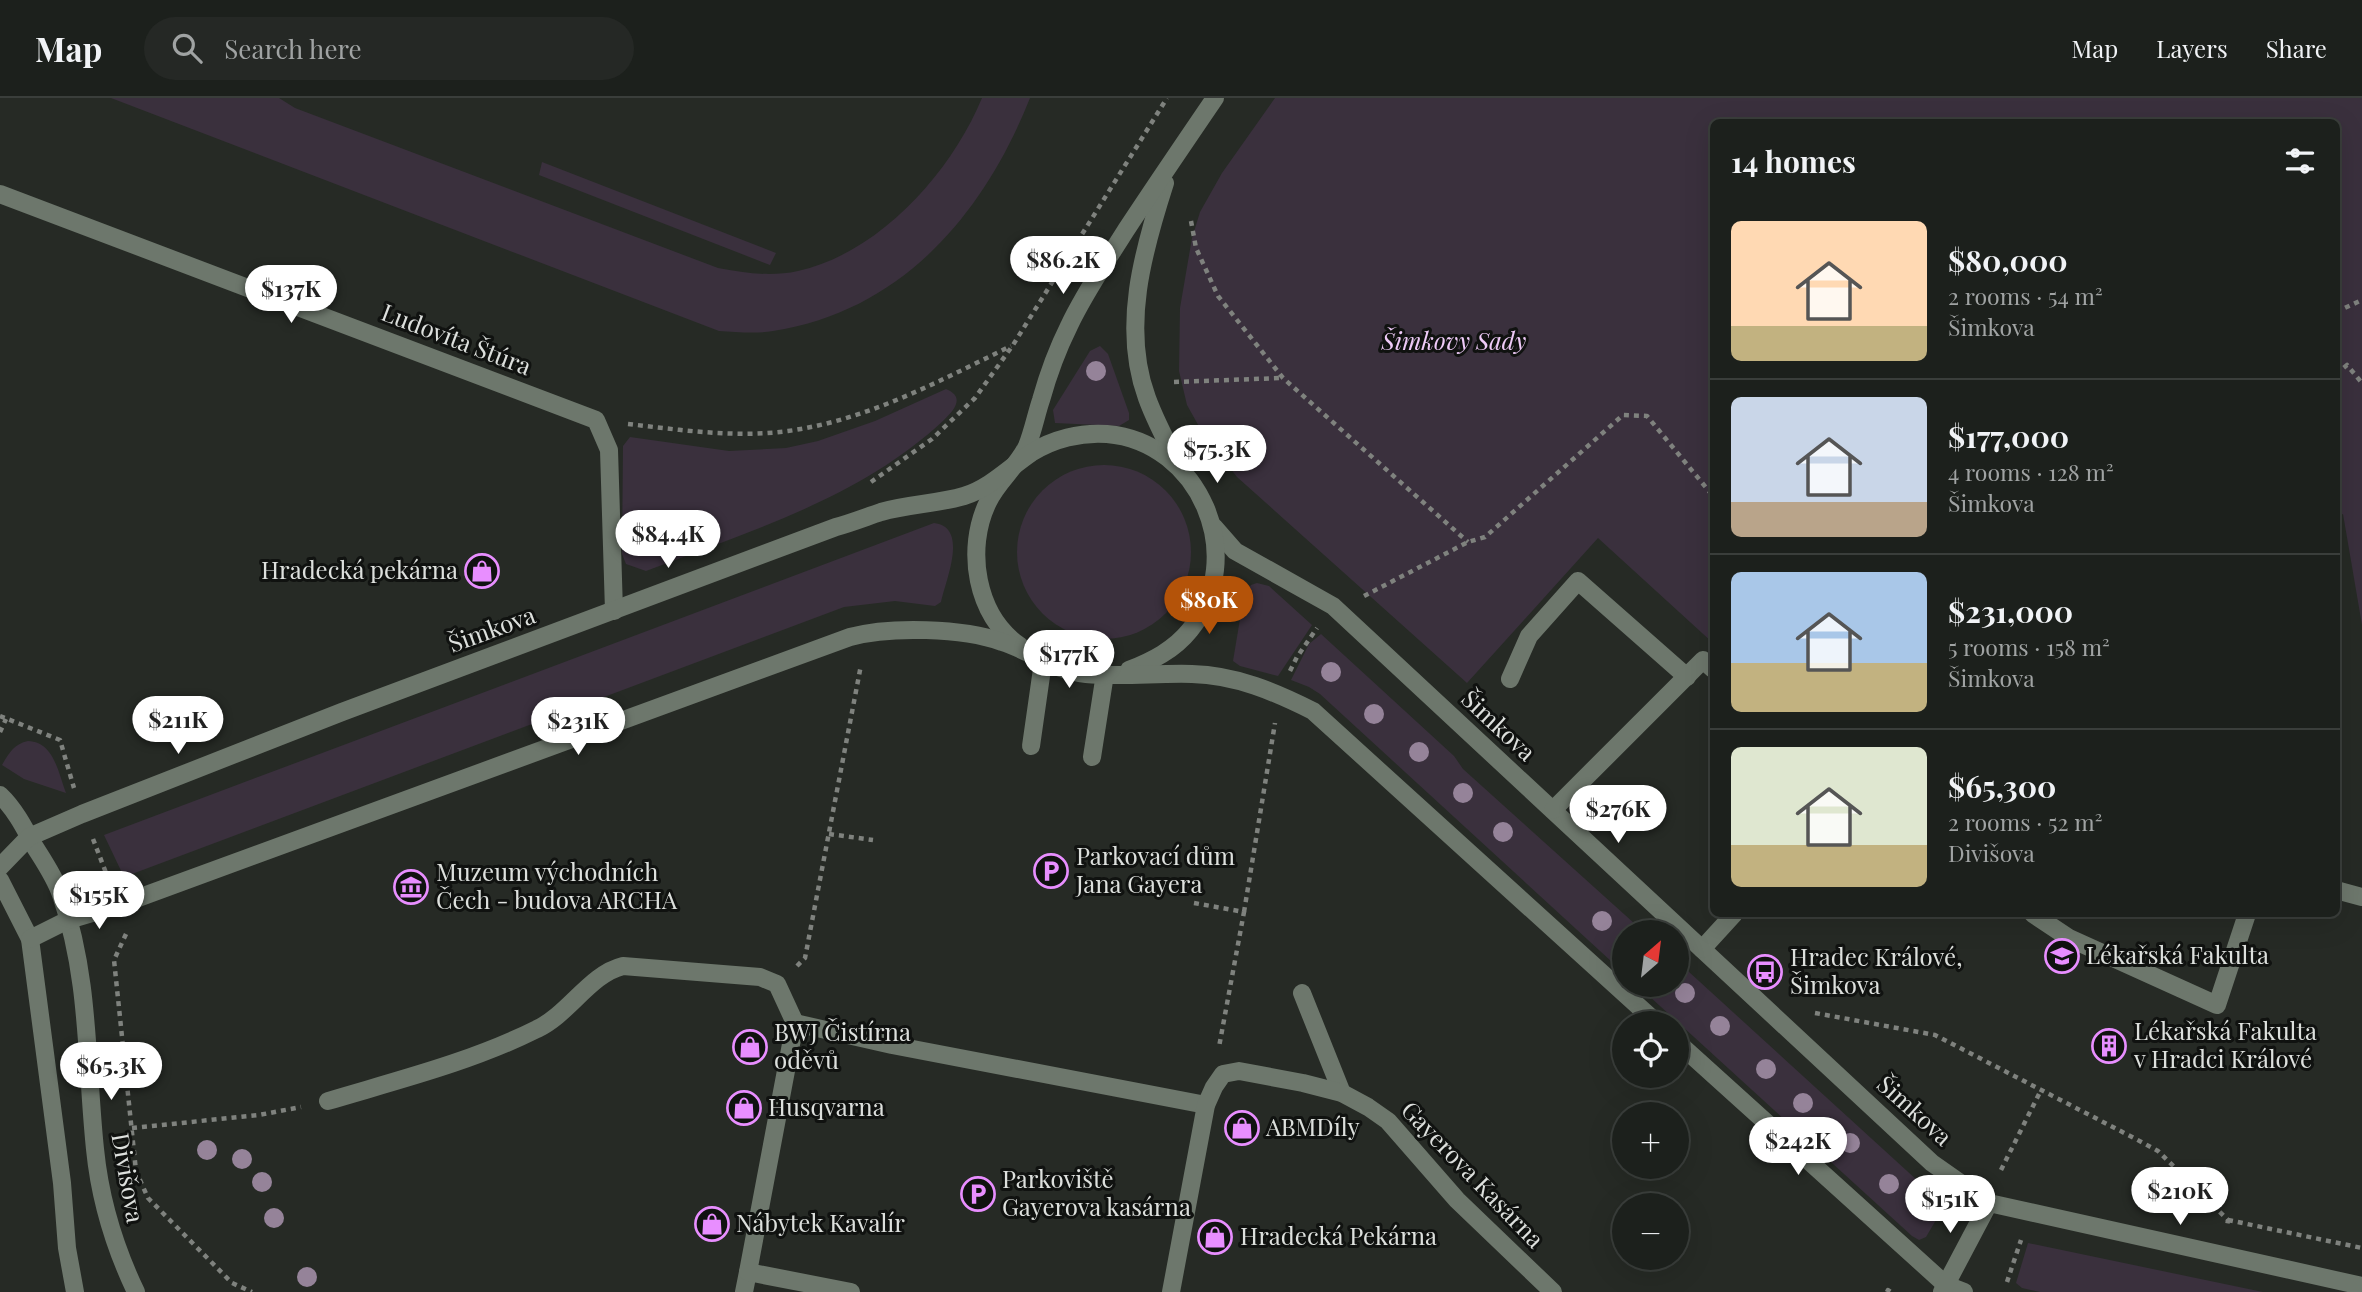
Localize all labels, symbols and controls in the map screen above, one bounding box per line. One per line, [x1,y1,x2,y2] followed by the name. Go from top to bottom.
[144,17,634,80] search box
[35,26,102,70] text: Map
[168,29,206,67] icon: search
[224,31,362,66] text: Search here
[2072,32,2118,64] text: Map
[2156,32,2228,64] text: Layers
[2266,32,2327,64] text: Share
[1731,141,1856,181] text: 14 homes
[2281,142,2319,180] icon: filters
[1006,236,1120,296] pin: $86.2K
[1948,240,2068,280] text: $80,000
[1026,243,1100,274] text: $86.2K
[1787,249,1871,333] icon: home
[242,266,340,325] pin: $137K
[261,272,321,303] text: $137K
[1948,280,2103,311] text: 2 rooms · 54 m²
[377,295,536,381] street label: Ludovíta Štúra
[1948,311,2035,342] text: Šimkova
[1381,324,1526,356] park label: Šimkovy Sady
[1948,416,2069,456] text: $177,000
[1787,425,1871,509] icon: home
[1160,426,1274,485] pin: $75.3K
[1183,432,1251,463] text: $75.3K
[1948,456,2114,487] text: 4 rooms · 128 m²
[1948,487,2035,518] text: Šimkova
[611,510,725,570] pin: $84.4K
[631,517,705,548] text: $84.4K
[463,552,501,590] shop icon: Hradecká pekárna
[261,553,458,585] place label: Hradecká pekárna
[1168,576,1250,636] pin: $80K
[1180,583,1238,614] text: $80K
[1948,591,2073,631] text: $231,000
[443,598,539,659] street label: Šimkova
[1787,600,1871,684] icon: home
[1020,630,1118,690] pin: $177K
[1948,631,2110,662] text: 5 rooms · 158 m²
[1039,637,1099,668] text: $177K
[1948,662,2035,693] text: Šimkova
[1455,682,1543,767] street label: Šimkova
[129,696,227,756] pin: $211K
[529,698,627,757] pin: $231K
[148,703,208,734] text: $211K
[547,704,609,735] text: $231K
[1948,766,2056,806] text: $65,300
[1787,775,1871,859] icon: home
[1569,786,1667,845] pin: $276K
[1585,792,1651,823] text: $276K
[1948,806,2102,837] text: 2 rooms · 52 m²
[1948,837,2035,868] text: Divišova
[1075,839,1235,899] place label: Parkovací dům Jana Gayera
[1032,852,1070,890] parking icon: Parkovací dům Jana Gayera
[436,855,678,915] place label: Muzeum východních Čech - budova ARCHA
[392,868,430,906] museum icon: Muzeum východních Čech - budova ARCHA
[50,872,148,931] pin: $155K
[69,878,129,909] text: $155K
[1612,920,1689,998] north arrow
[1612,920,1689,1270] map controls
[2043,937,2081,975] school or university icon: Lékařská Fakulta
[2086,938,2269,970] place label: Lékařská Fakulta
[1790,940,1962,1000] place label: Hradec Králové, Šimkova
[1746,953,1784,991] bus stop icon: Hradec Králové, Šimkova
[1612,1011,1689,1088] button: locate
[2133,1014,2317,1074] place label: Lékařská Fakulta v Hradci Králové
[774,1015,911,1075] place label: BWJ Čistírna oděvů
[2090,1027,2128,1065] building icon: Lékařská Fakulta v Hradci Králové
[731,1028,769,1066] shop icon: BWJ Čistírna oděvů
[54,1042,168,1102] pin: $65.3K
[76,1049,146,1080] text: $65.3K
[1871,1067,1960,1152] street label: Šimkova
[725,1089,763,1127] shop icon: Husqvarna
[768,1090,885,1122] place label: Husqvarna
[1395,1093,1552,1254] street label: Gayerova Kasárna
[1612,1102,1689,1179] button: +
[1223,1109,1261,1147] shop icon: ABMDíly
[1265,1110,1360,1142] place label: ABMDíly
[1749,1118,1847,1177] pin: $242K
[1765,1124,1831,1155] text: $242K
[105,1130,153,1225] street label: Divišova
[1002,1162,1191,1222] place label: Parkoviště Gayerova kasárna
[2131,1168,2229,1227] pin: $210K
[2147,1174,2213,1205] text: $210K
[959,1175,997,1213] parking icon: Parkoviště Gayerova kasárna
[1901,1176,1999,1235] pin: $151K
[1921,1182,1979,1213] text: $151K
[1612,1193,1689,1270] button: −
[693,1205,731,1243] shop icon: Nábytek Kavalír
[736,1206,905,1238] place label: Nábytek Kavalír
[1196,1218,1234,1256] shop icon: Hradecká Pekárna
[1240,1219,1437,1251] place label: Hradecká Pekárna

